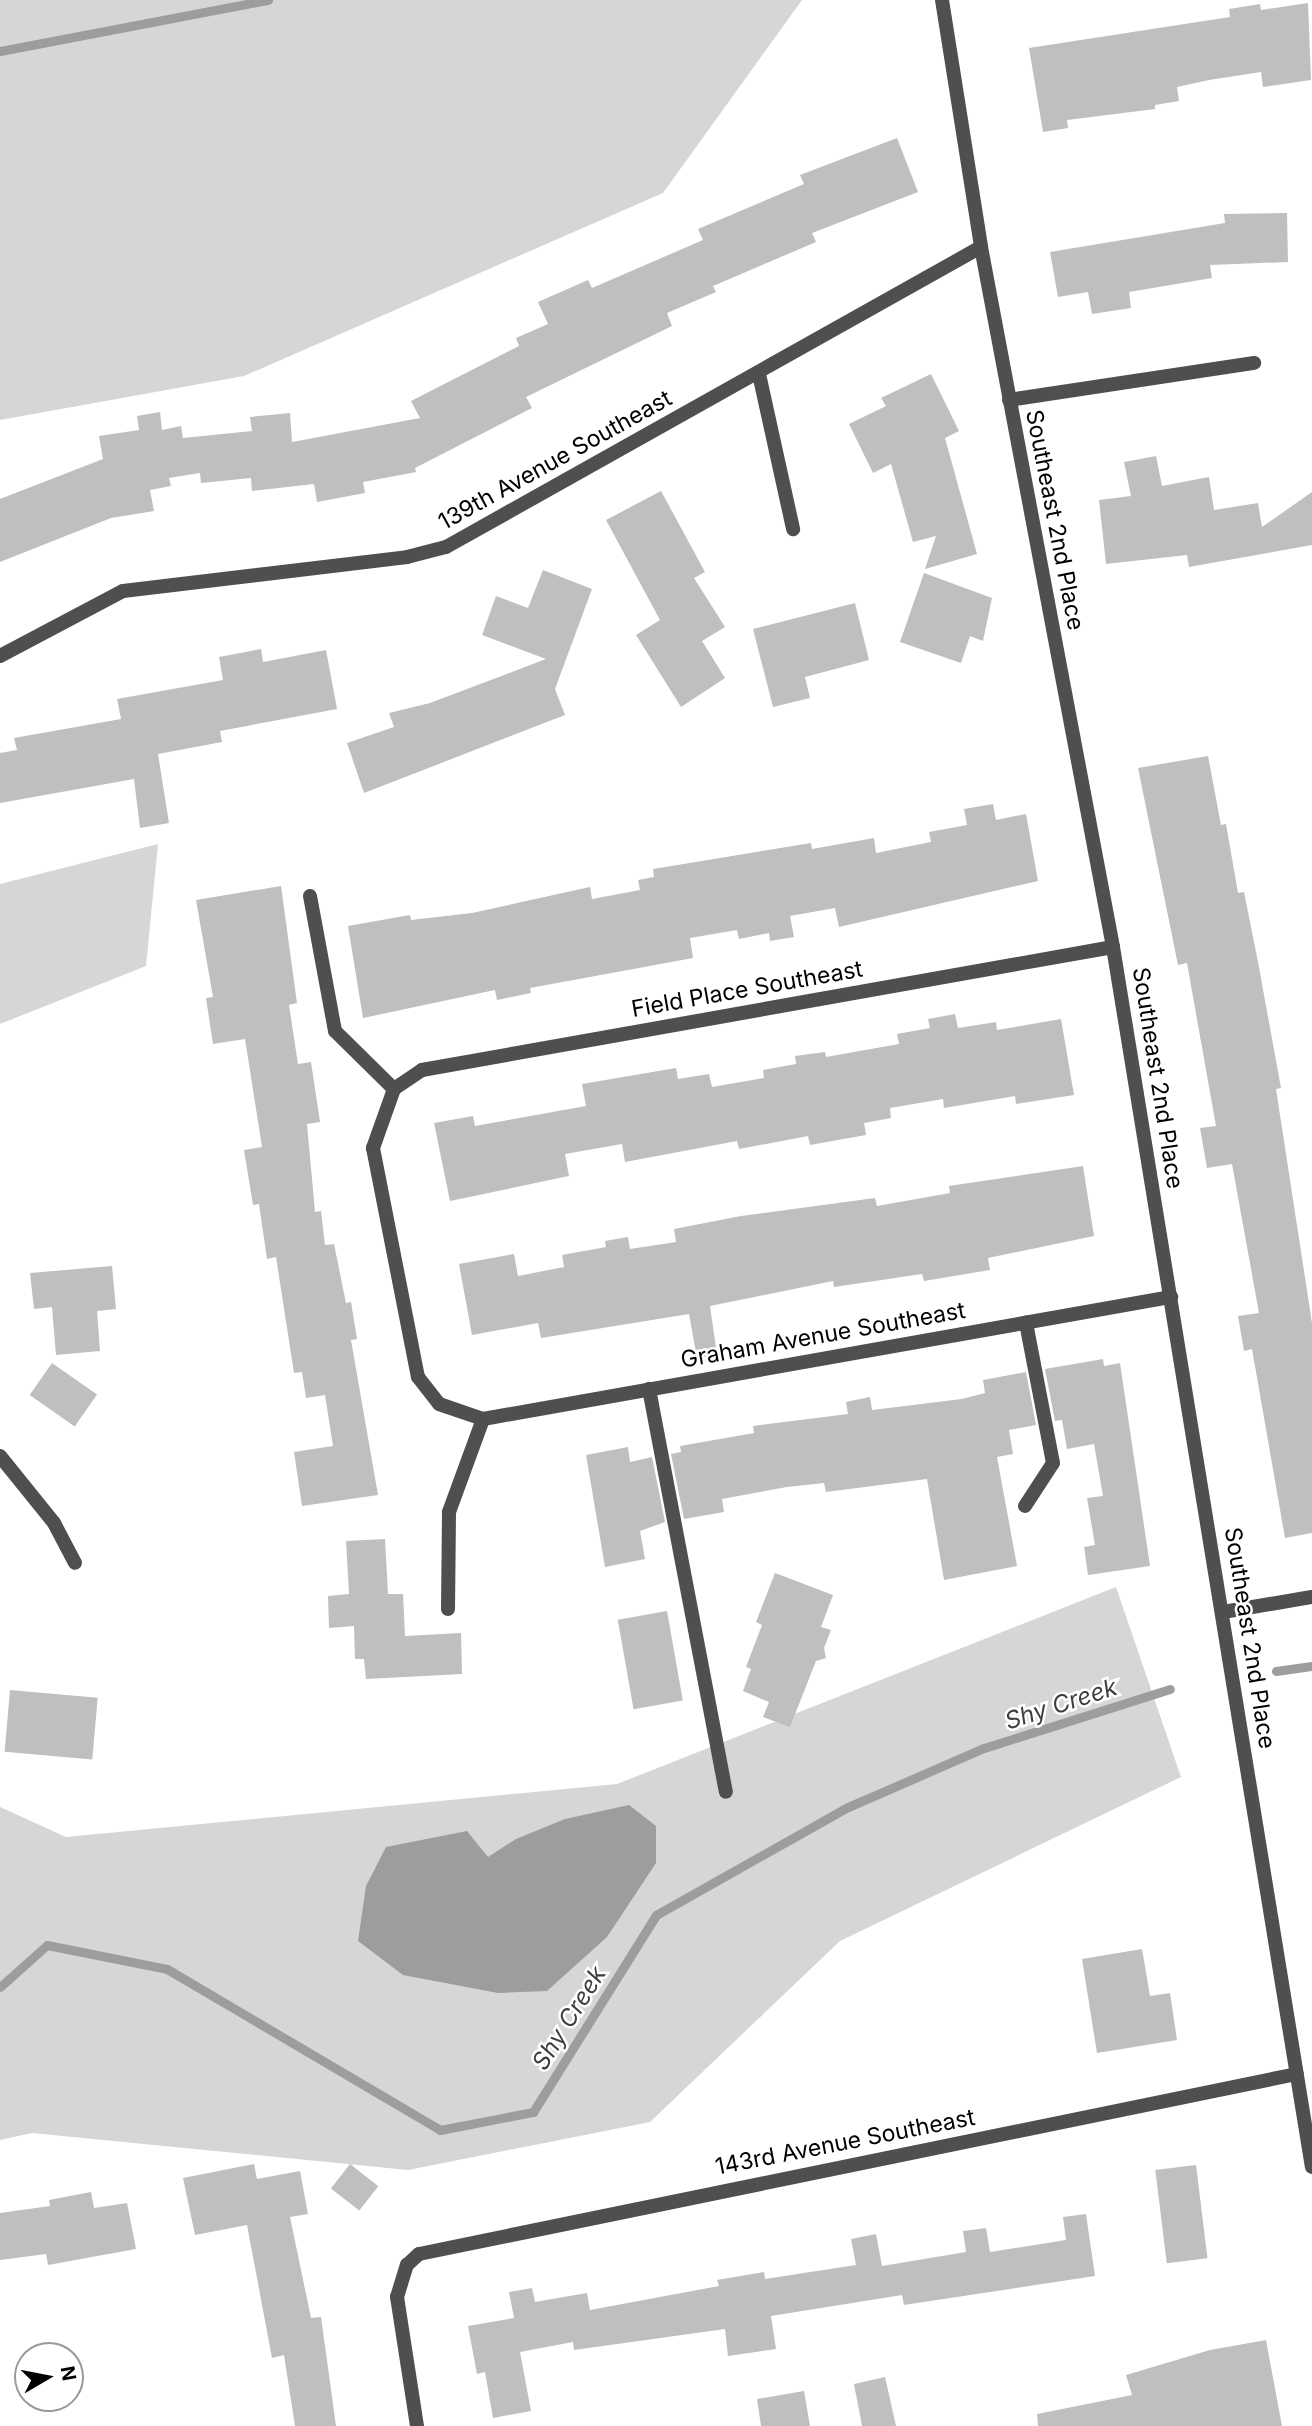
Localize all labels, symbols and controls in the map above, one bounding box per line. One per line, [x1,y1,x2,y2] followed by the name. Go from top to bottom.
[434,384,676,536] street label: 139th Avenue Southeast
[1020,408,1090,632] street label: Southeast 2nd Place
[629,955,865,1023] street label: Field Place Southeast
[1127,965,1189,1191] street label: Southeast 2nd Place
[678,1296,968,1374] street label: Graham Avenue Southeast
[1219,1525,1281,1751] street label: Southeast 2nd Place
[1001,1672,1121,1736] water label: Shy Creek
[526,1961,612,2075] water label: Shy Creek
[713,2103,977,2181] street label: 143rd Avenue Southeast
[14,2342,84,2412] north arrow
[56,2364,81,2383] text: N

